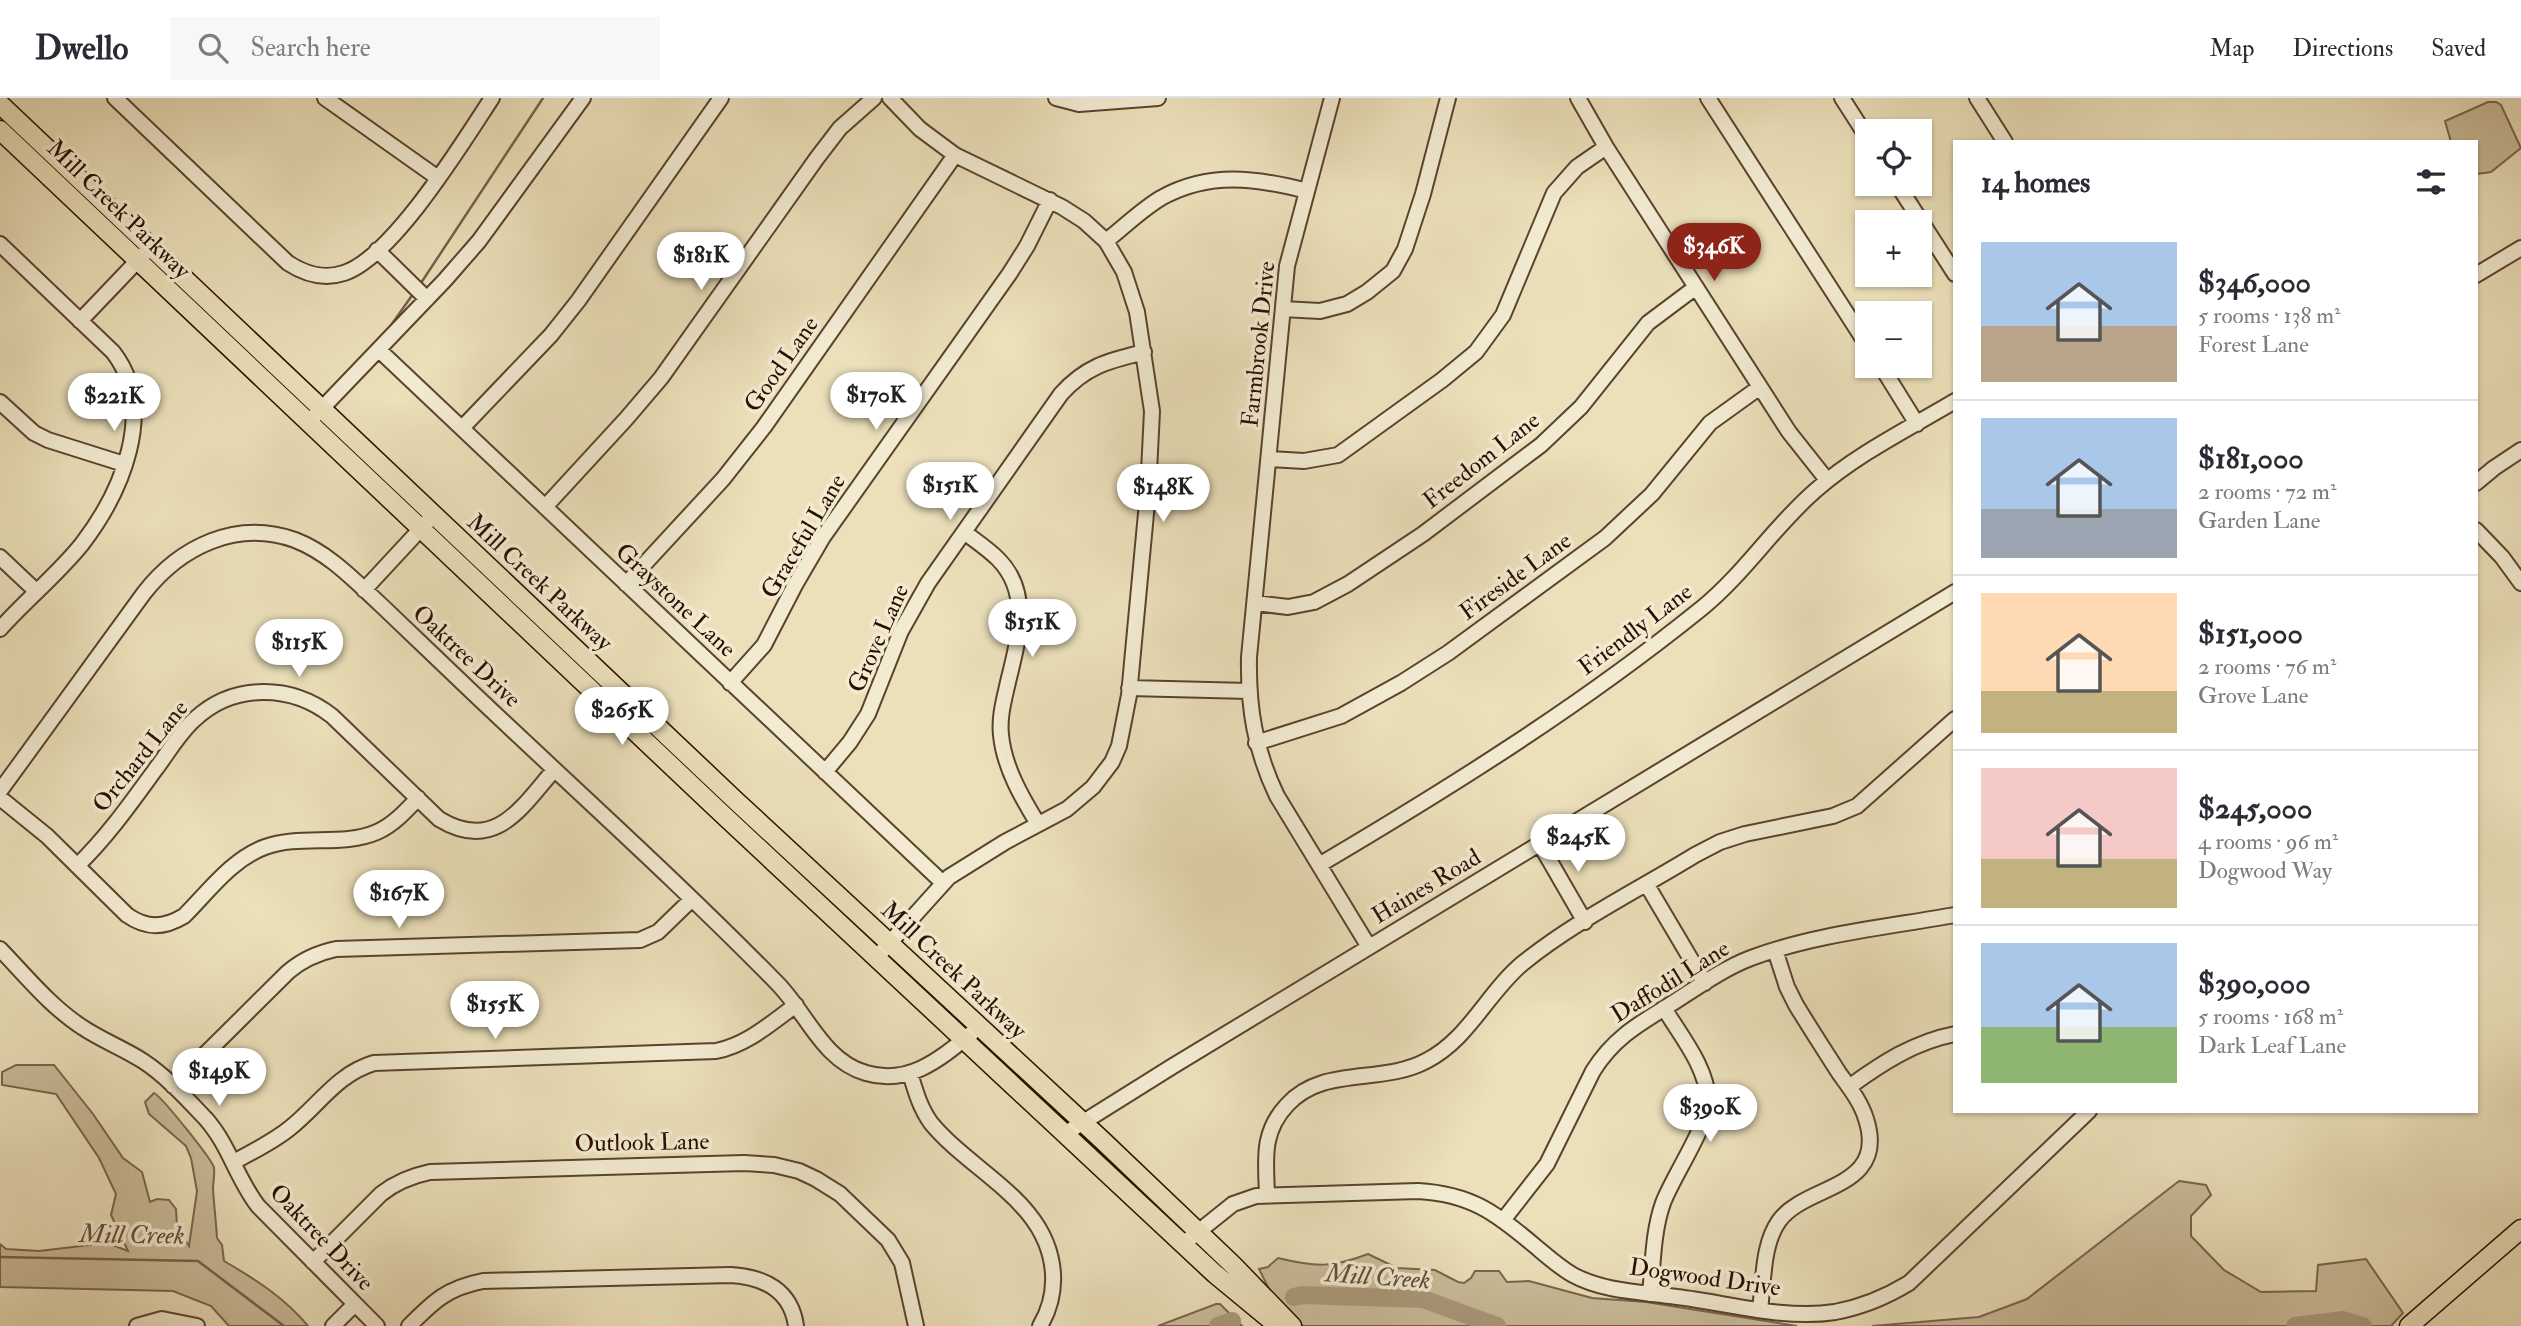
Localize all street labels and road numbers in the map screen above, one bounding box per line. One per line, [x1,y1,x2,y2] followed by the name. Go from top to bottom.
[40,133,197,286] street label: Mill Creek Parkway
[1234,259,1283,429] street label: Farmbrook Drive
[737,310,826,418] street label: Good Lane
[1417,405,1546,516] street label: Freedom Lane
[754,468,853,604] street label: Graceful Lane
[460,507,619,658] street label: Mill Creek Parkway
[1453,525,1577,628] street label: Fireside Lane
[609,537,743,664] street label: Graystone Lane
[1572,576,1699,682] street label: Friendly Lane
[841,579,916,697] street label: Grove Lane
[406,598,527,715] street label: Oaktree Drive
[86,694,195,819] street label: Orchard Lane
[1366,842,1487,931] street label: Haines Road
[874,895,1033,1046] street label: Mill Creek Parkway
[1605,933,1735,1030] street label: Daffodil Lane
[574,1126,710,1159] street label: Outlook Lane
[263,1177,380,1298] street label: Oaktree Drive
[1627,1252,1783,1303] street label: Dogwood Drive

